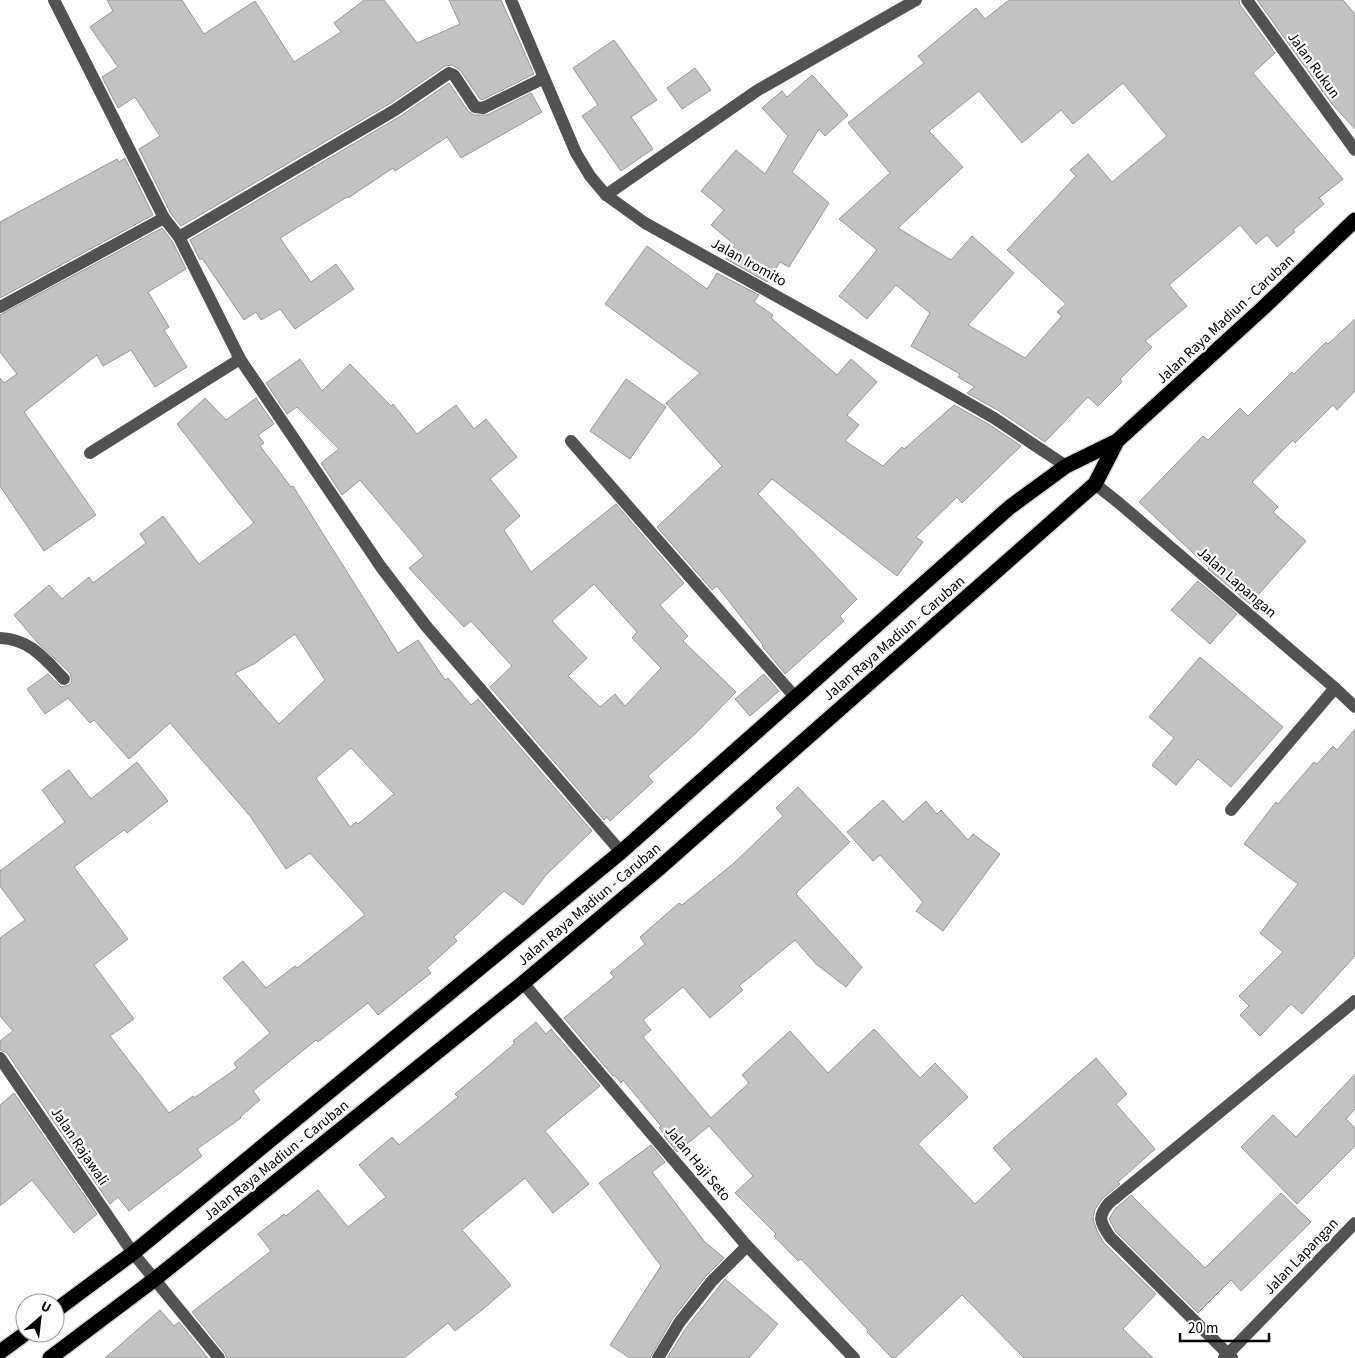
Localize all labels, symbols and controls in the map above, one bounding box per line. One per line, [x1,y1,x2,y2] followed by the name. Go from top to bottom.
[1282,28,1345,103] street label: Jalan Rukun
[707,233,790,292] street label: Jalan Iromito
[1152,250,1299,389] street label: Jalan Raya Madiun - Caruban
[1192,542,1281,623] street label: Jalan Lapangan
[819,571,970,706] street label: Jalan Raya Madiun - Caruban
[513,838,666,971] street label: Jalan Raya Madiun - Caruban
[199,1095,353,1226] street label: Jalan Raya Madiun - Caruban
[46,1103,114,1190] street label: Jalan Rajawali
[660,1121,736,1206] street label: Jalan Haji Seto
[1259,1213,1343,1299] street label: Jalan Lapangan
[15,1293,65,1343] north arrow
[37,1296,54,1318] text: U
[1180,1310,1269,1342] scale bar
[1188,1318,1218,1339] text: 20 m

